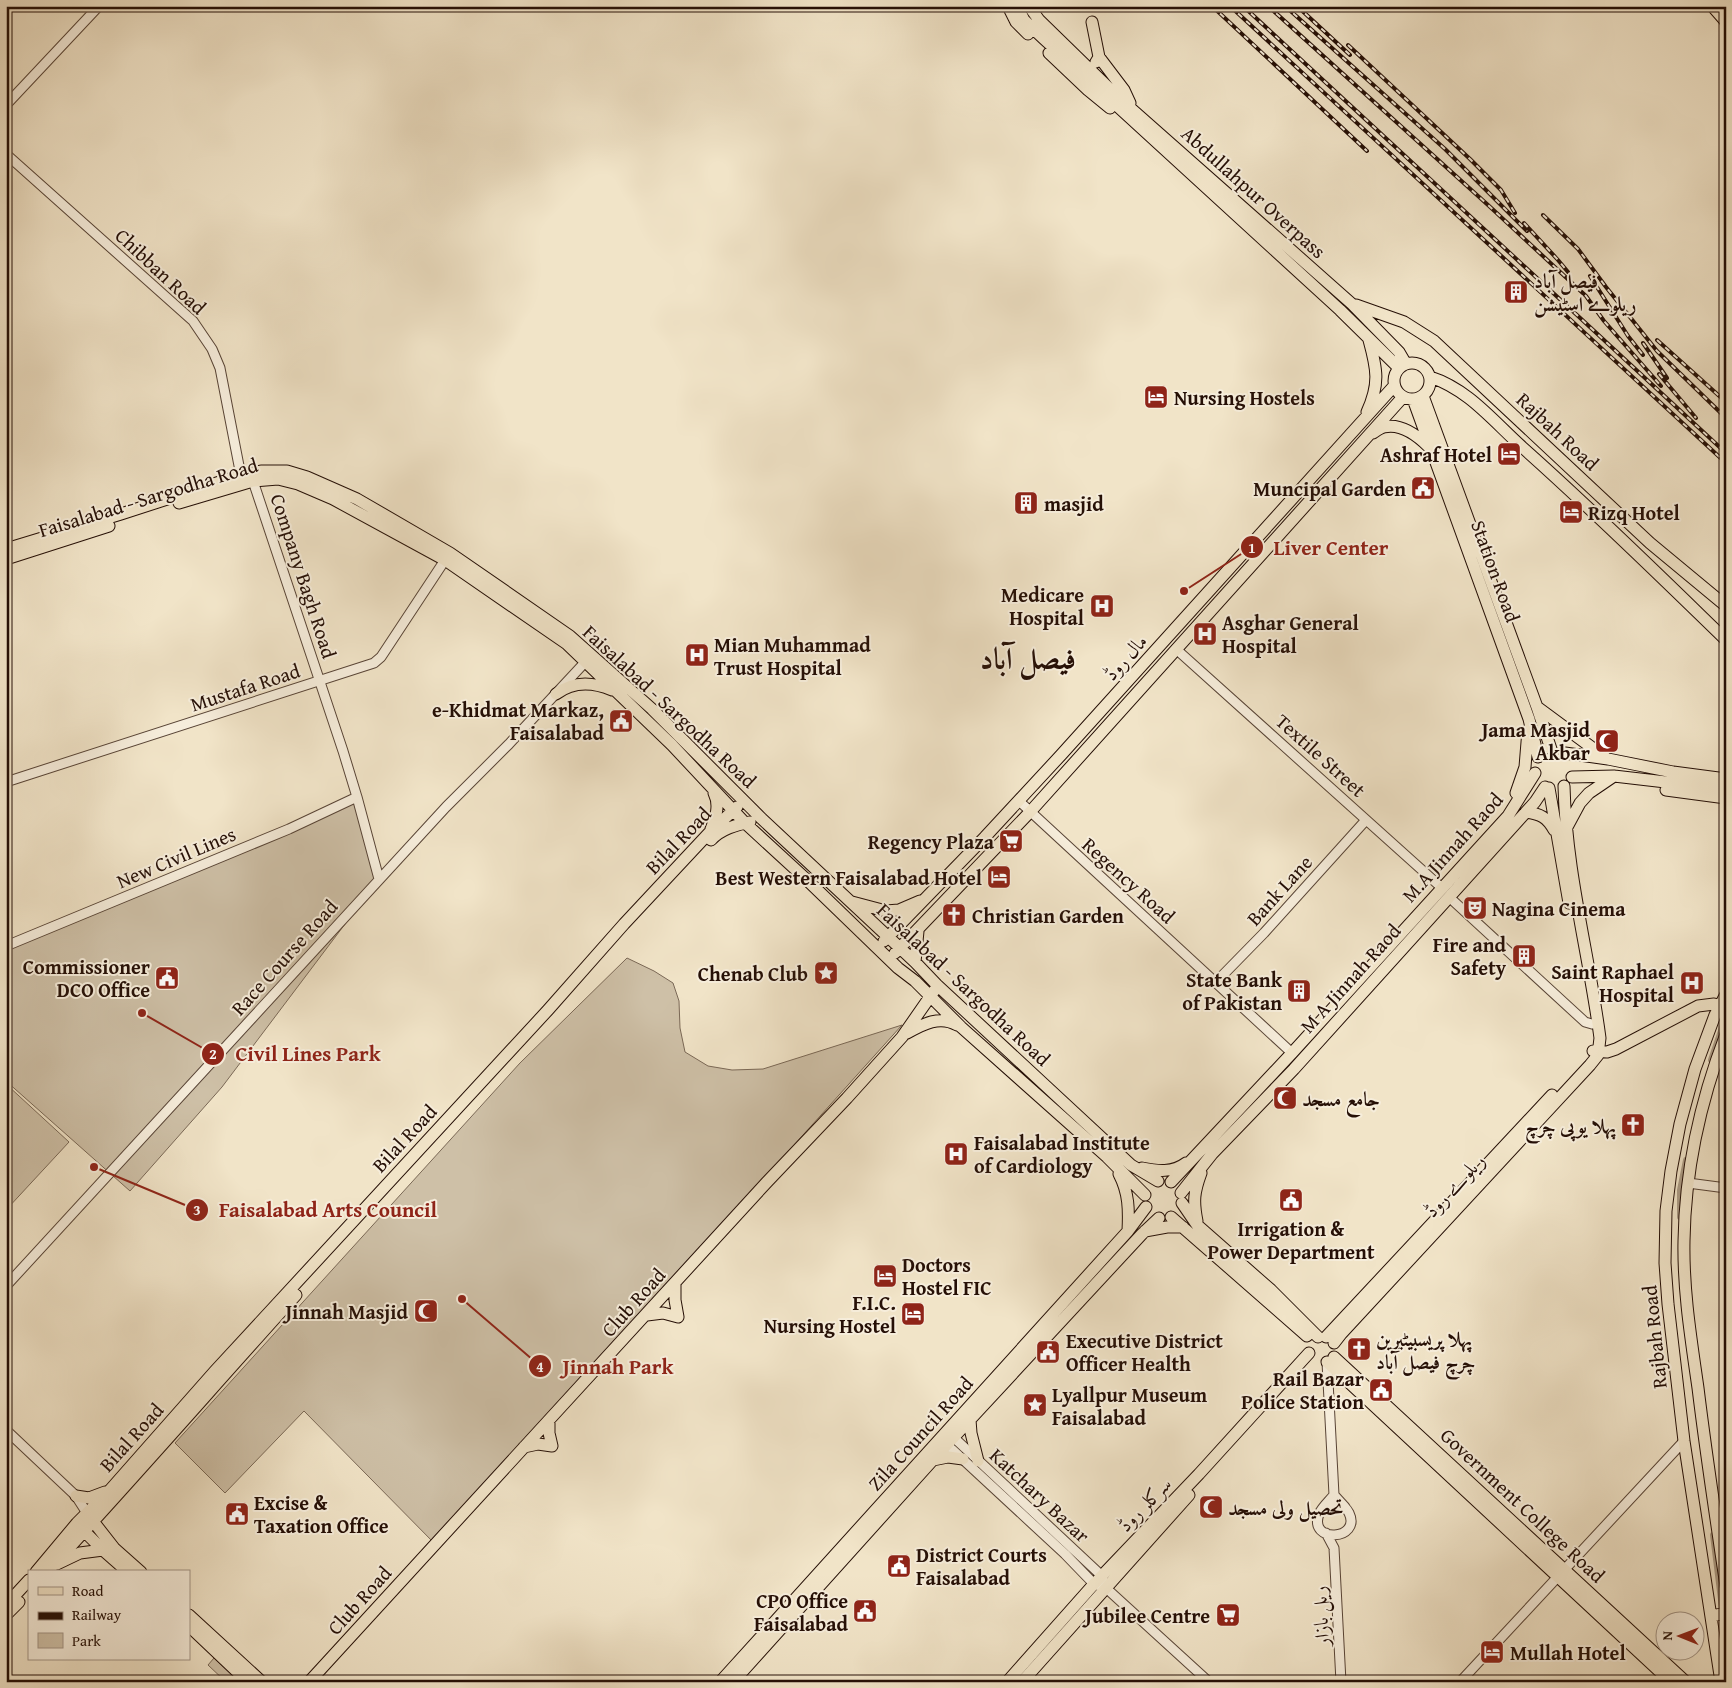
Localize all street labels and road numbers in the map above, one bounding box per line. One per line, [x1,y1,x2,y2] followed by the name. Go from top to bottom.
[1175,119,1333,265] street label: Abdullahpur Overpass
[109,221,213,321] street label: Chibban Road
[1510,385,1606,477] street label: Rajbah Road
[35,450,262,544] street label: Faisalabad - Sargodha Road
[264,490,344,662] street label: Company Bagh Road
[1464,516,1528,626] street label: Station Road
[577,618,763,795] street label: Faisalabad - Sargodha Road
[1096,627,1154,687] street label: مال روڈ
[186,656,304,718] street label: Mustafa Road
[1270,707,1372,803] street label: Textile Street
[1395,785,1510,908] street label: M.A Jinnah Raod
[638,800,718,880] street label: Bilal Road
[112,819,240,895] street label: New Civil Lines
[1076,830,1182,930] street label: Regency Road
[1239,848,1319,932] street label: Bank Lane
[224,892,344,1021] street label: Race Course Road
[871,896,1057,1073] street label: Faisalabad - Sargodha Road
[1293,917,1407,1039] street label: M A Jinnah Raod
[365,1097,443,1179] street label: Bilal Road
[1417,1146,1491,1224] street label: ریلوے روڈ
[594,1261,672,1343] street label: Club Road
[1634,1284,1674,1390] street label: Rajbah Road
[861,1369,980,1497] street label: Zila Council Road
[92,1396,170,1478] street label: Bilal Road
[1434,1421,1612,1589] street label: Government College Road
[984,1441,1096,1549] street label: Katchary Bazar
[1110,1470,1178,1538] street label: سرکلر روڈ
[320,1559,398,1641] street label: Club Road
[1304,1585,1337,1649] street label: ریل بازار

